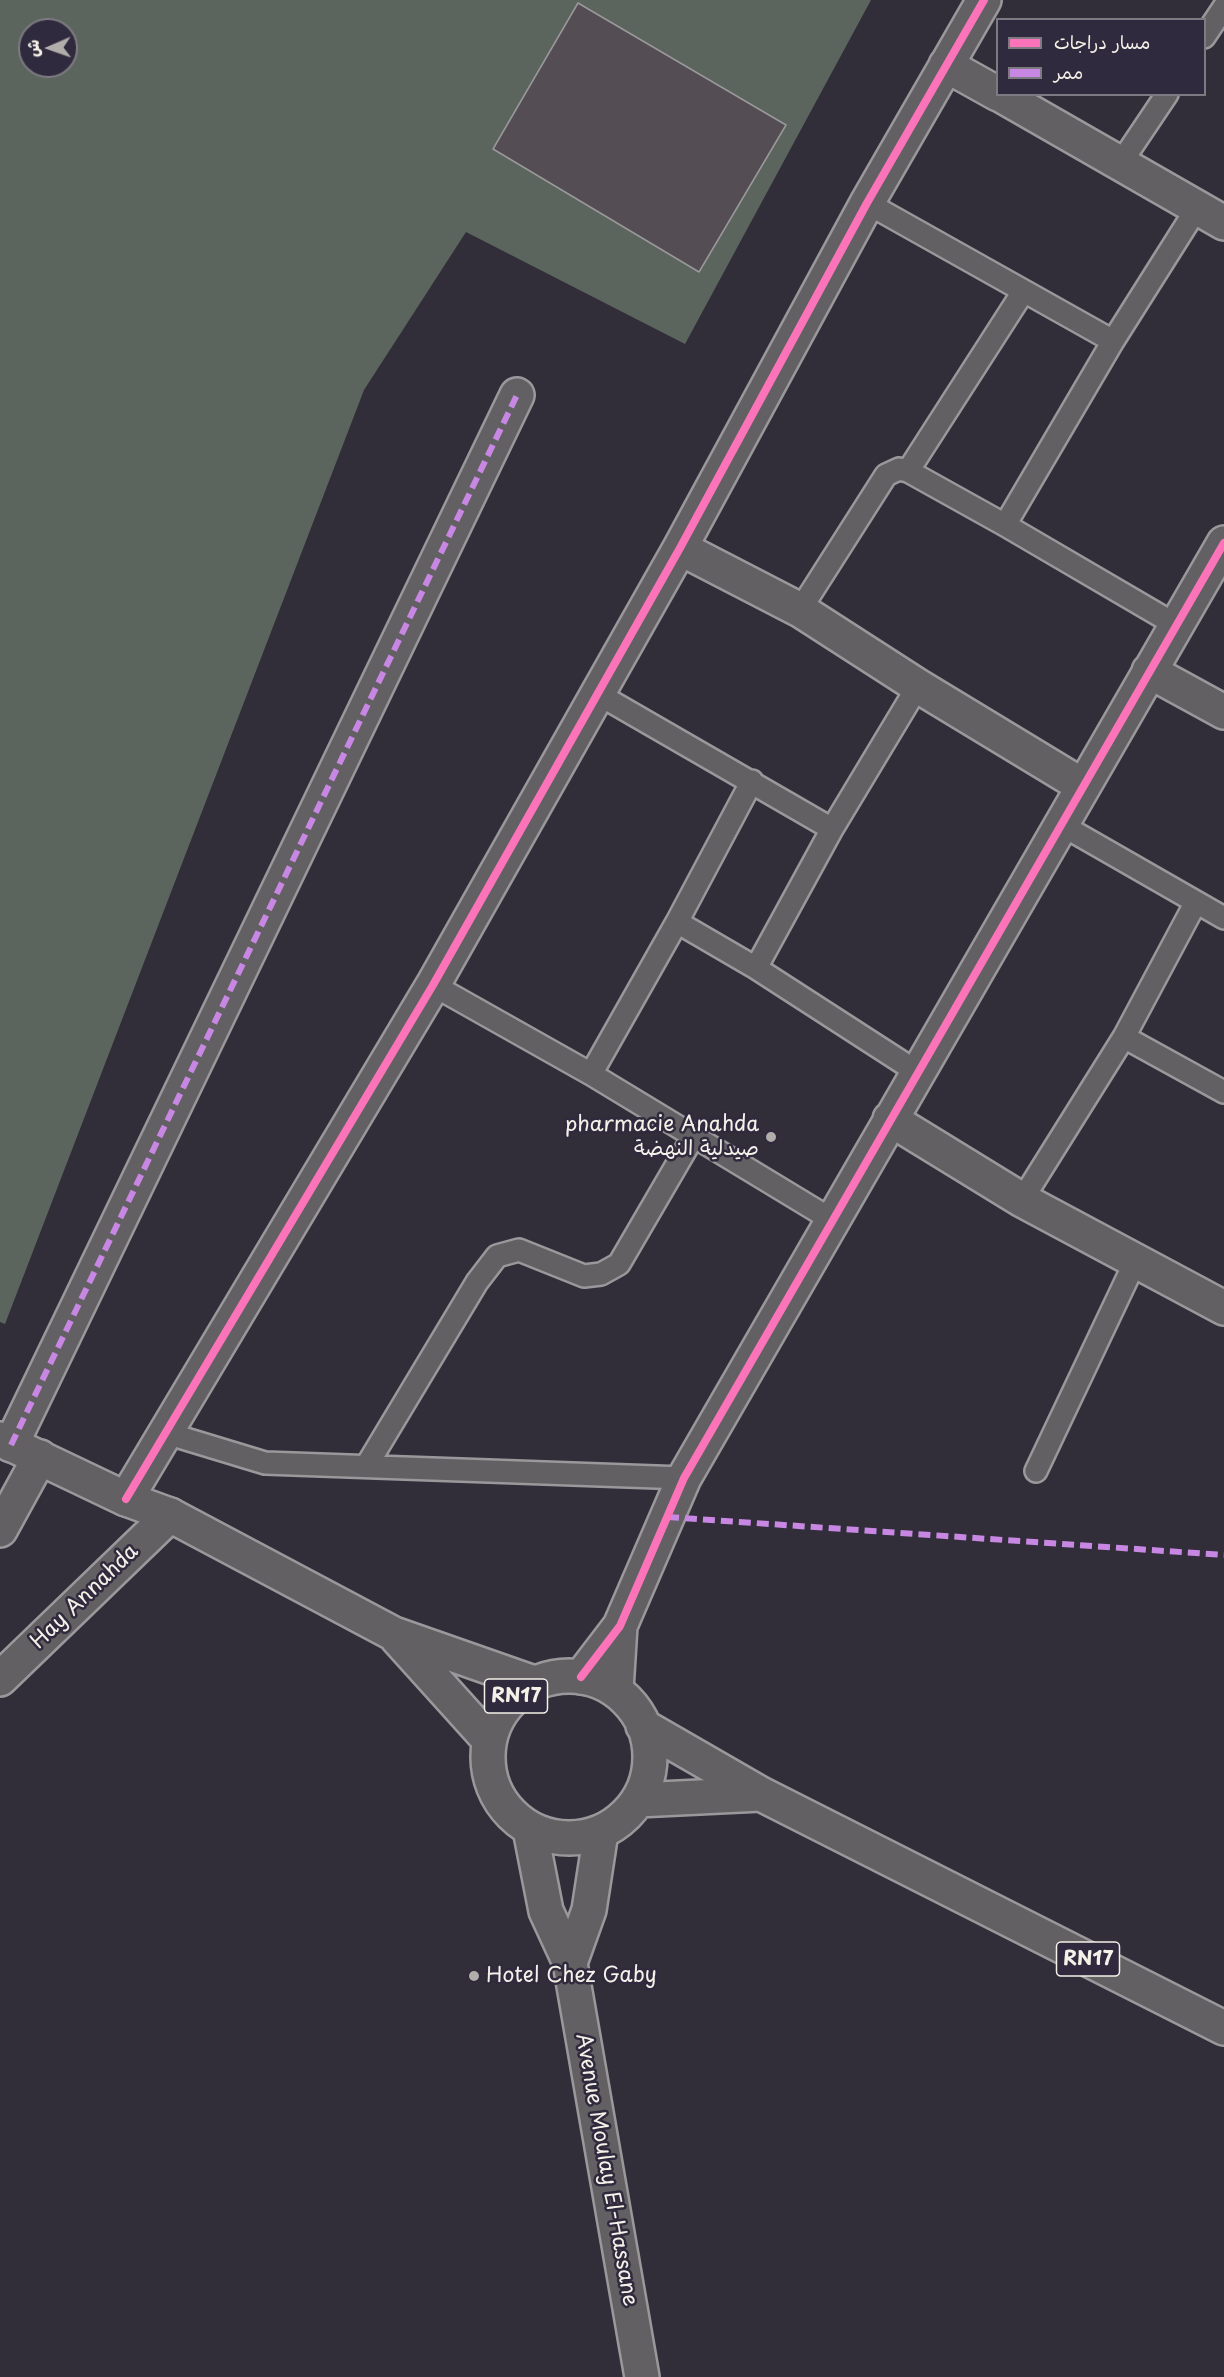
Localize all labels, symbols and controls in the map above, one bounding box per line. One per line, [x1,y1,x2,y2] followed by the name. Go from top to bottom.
[18,18,78,78] north arrow
[996,18,1206,96] legend
[1054,28,1150,55] text: مسار دراجات
[20,39,44,58] text: ش
[1054,58,1083,85] text: ممر
[565,1112,759,1162] place label: pharmacie Anahda صيدلية النهضة
[764,1130,778,1144] marker: pharmacie Anahda صيدلية النهضة
[26,1539,144,1655] street label: Hay Annahda
[484,1679,548,1713] road number: RN17
[1056,1942,1120,1976] road number: RN17
[486,1963,657,1989] place label: Hotel Chez Gaby
[467,1969,481,1983] marker: Hotel Chez Gaby
[570,2032,642,2308] street label: Avenue Moulay El-Hassane

